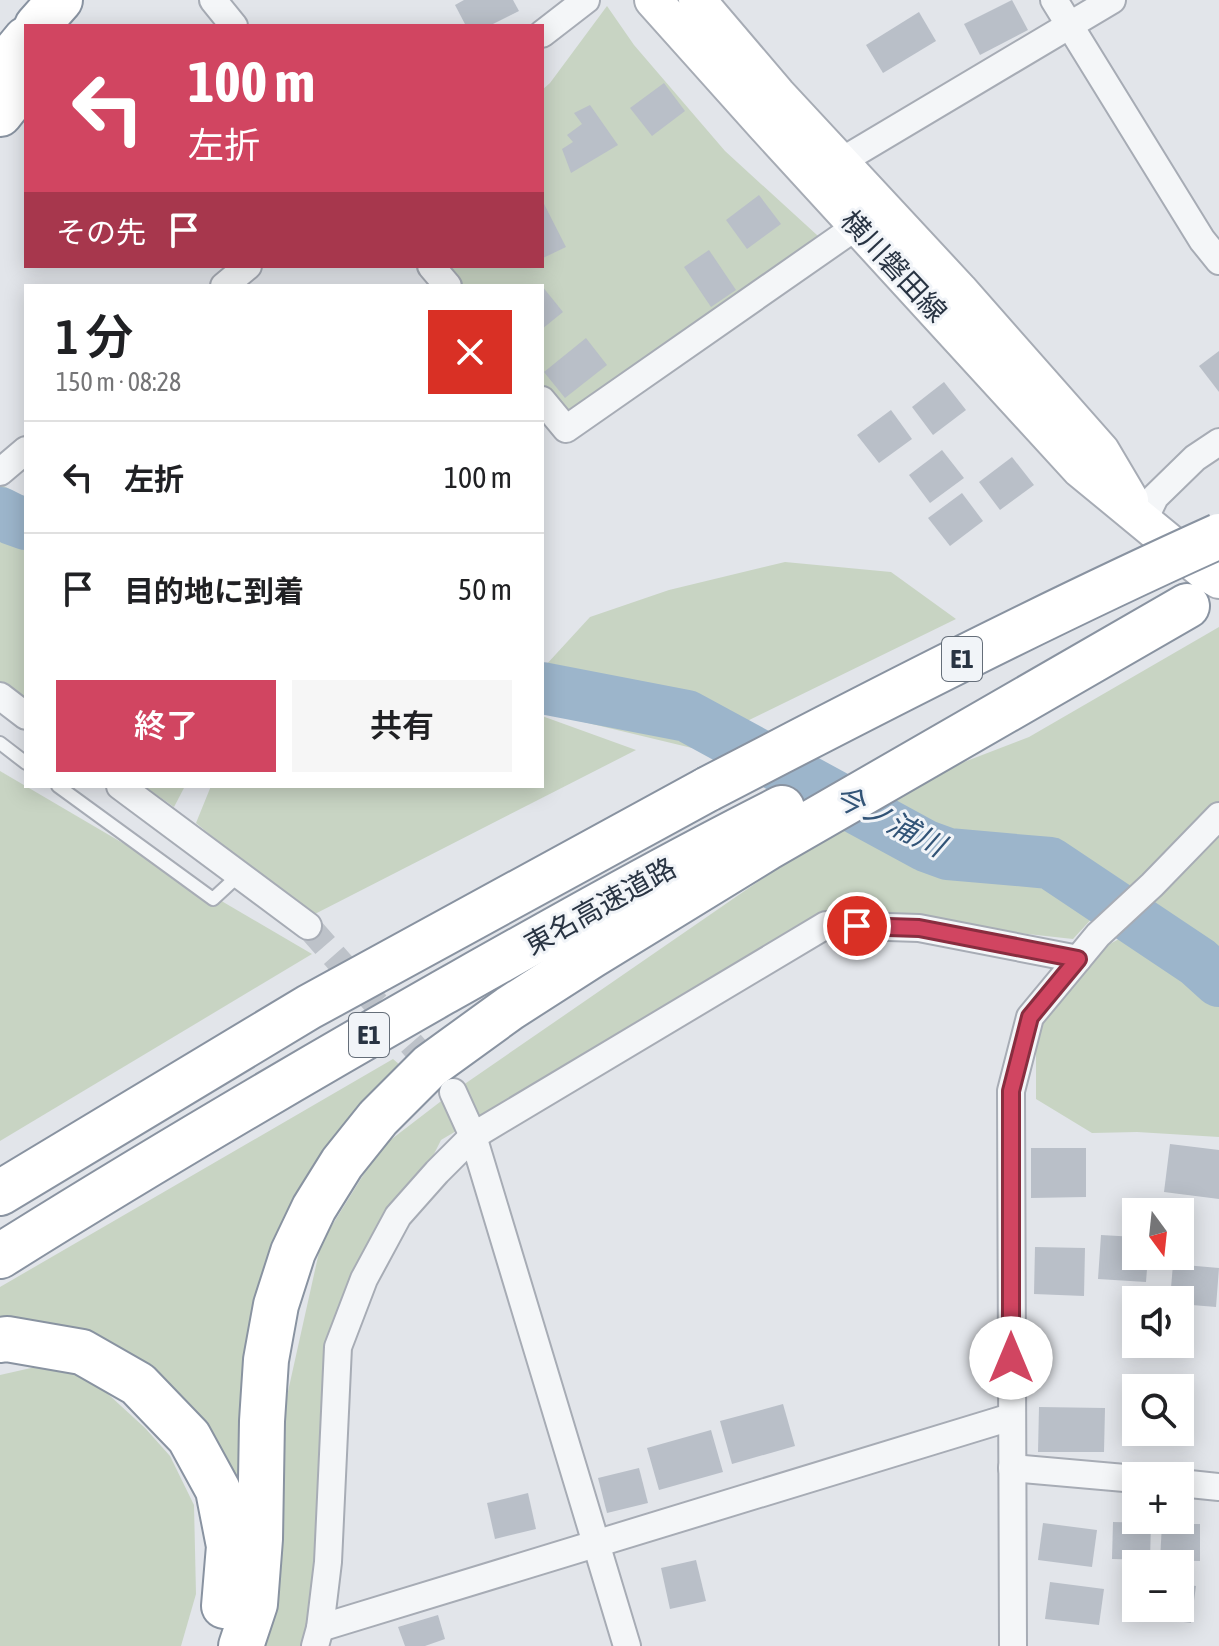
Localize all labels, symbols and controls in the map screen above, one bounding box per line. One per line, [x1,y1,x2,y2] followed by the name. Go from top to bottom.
[188,50,315,114] text: 100 m
[56,56,160,160] icon: left
[188,124,260,166] text: 左折
[835,204,953,328] street label: 横川磐田線
[162,208,206,252] icon: arrive
[56,215,146,249] text: その先
[56,309,133,364] text: 1 分
[428,310,512,394] button: close
[56,367,181,397] text: 150 m · 08:28
[56,455,100,499] icon: left
[444,460,512,494] text: 100 m
[124,462,184,496] text: 左折
[56,567,100,611] icon: arrive
[458,572,512,606] text: 50 m
[124,574,304,608] text: 目的地に到着
[942,637,982,681] road number: E1
[56,680,276,772] button: 終了
[292,680,512,772] button: 共有
[828,778,953,864] water label: 今ノ浦川
[519,851,681,961] street label: 東名高速道路
[823,892,891,960] pin
[835,904,879,948] icon: arrive
[349,1013,389,1057] road number: E1
[1122,1198,1194,1270] north arrow
[1122,1198,1194,1622] map controls
[1122,1286,1194,1358] button: sound
[969,1316,1053,1400] position arrow
[1122,1374,1194,1446] button: search
[1122,1462,1194,1534] button: +
[1122,1550,1194,1622] button: −

